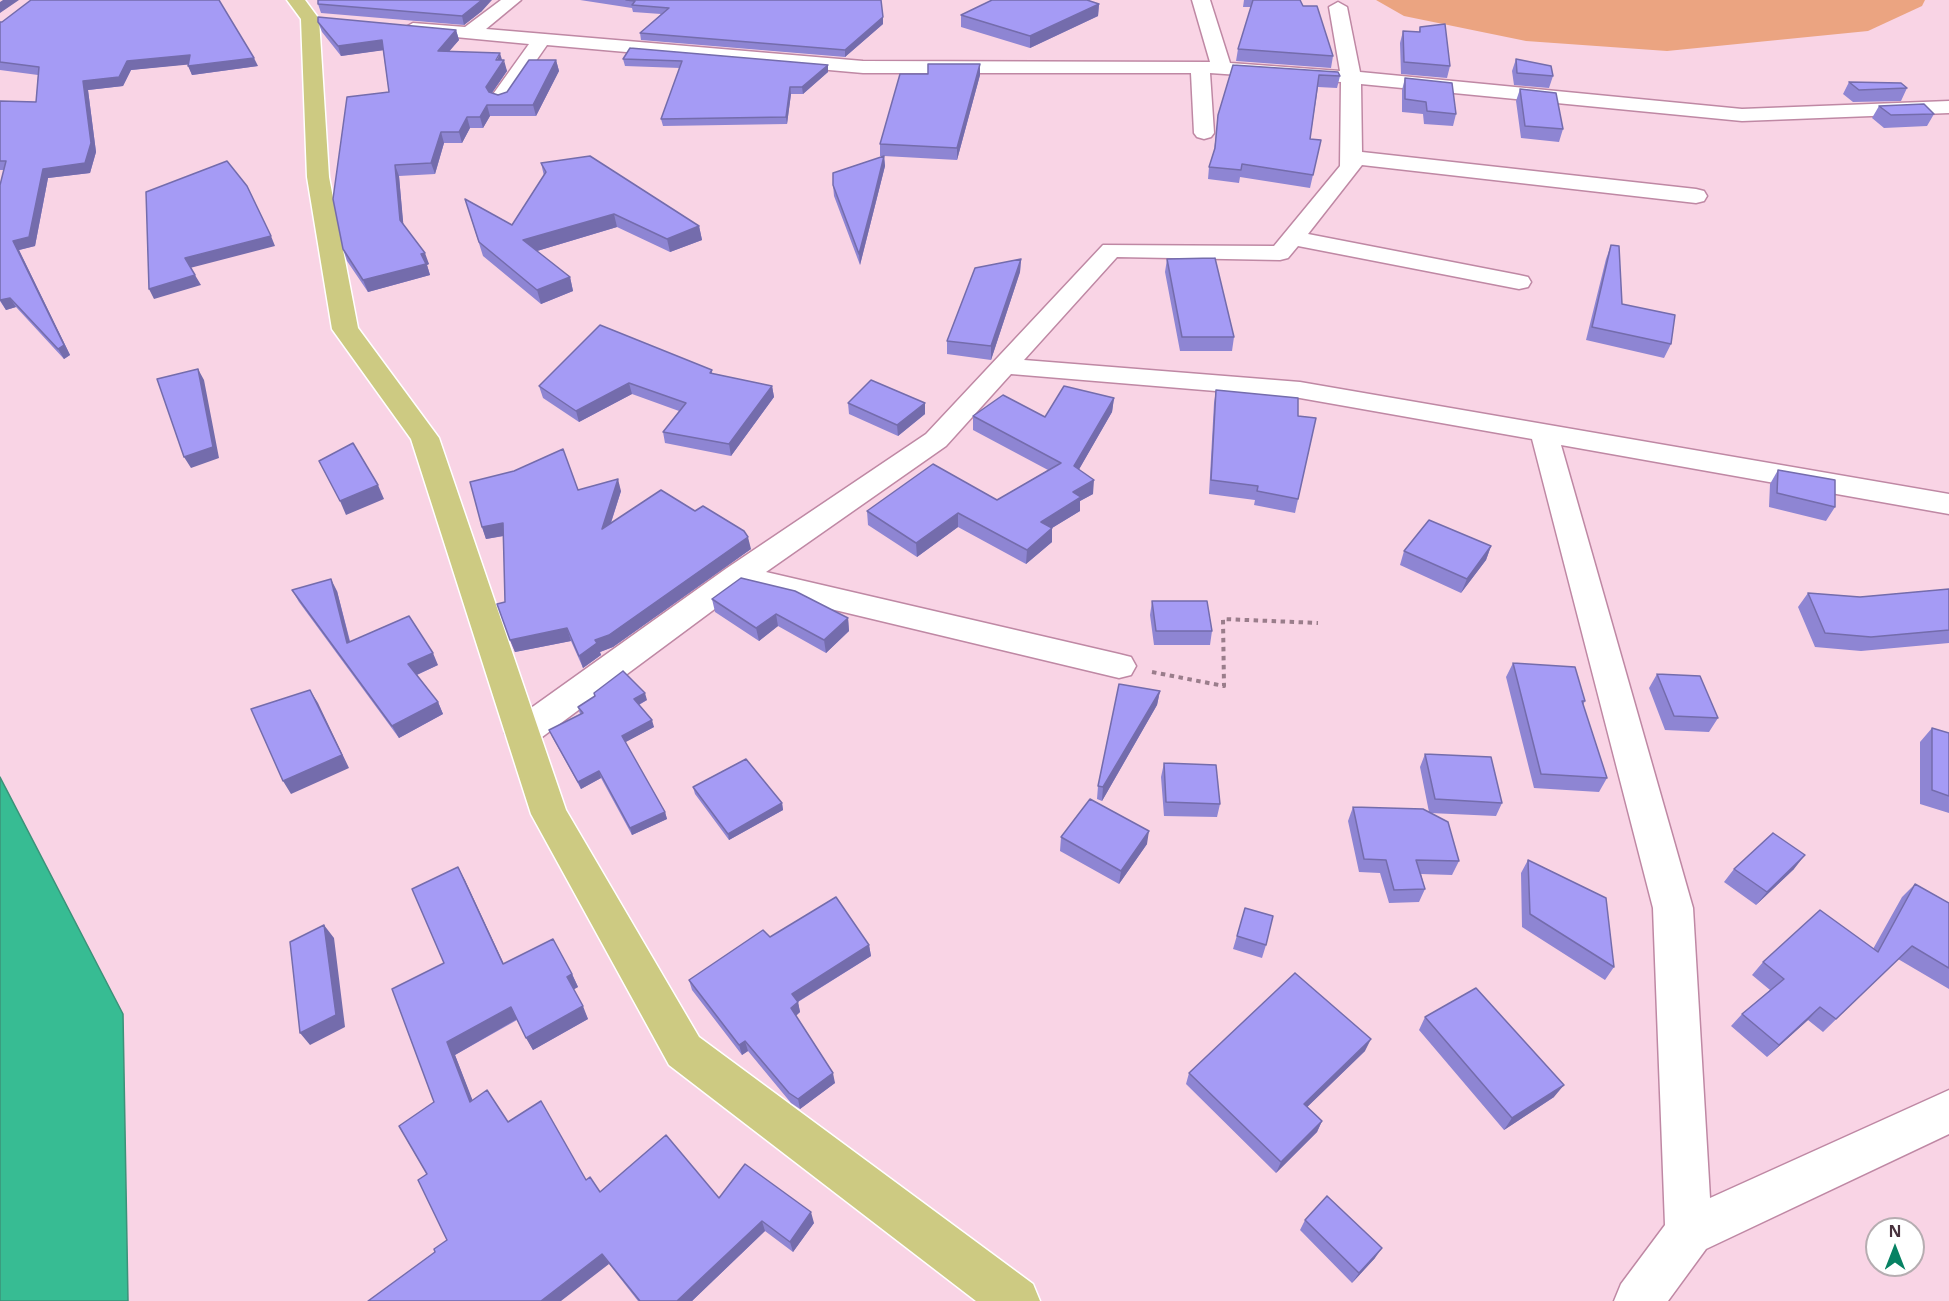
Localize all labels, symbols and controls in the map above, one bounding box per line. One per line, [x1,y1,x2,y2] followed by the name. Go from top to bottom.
[1865,1217,1925,1277] north arrow
[1888,1220,1902,1242] text: N

